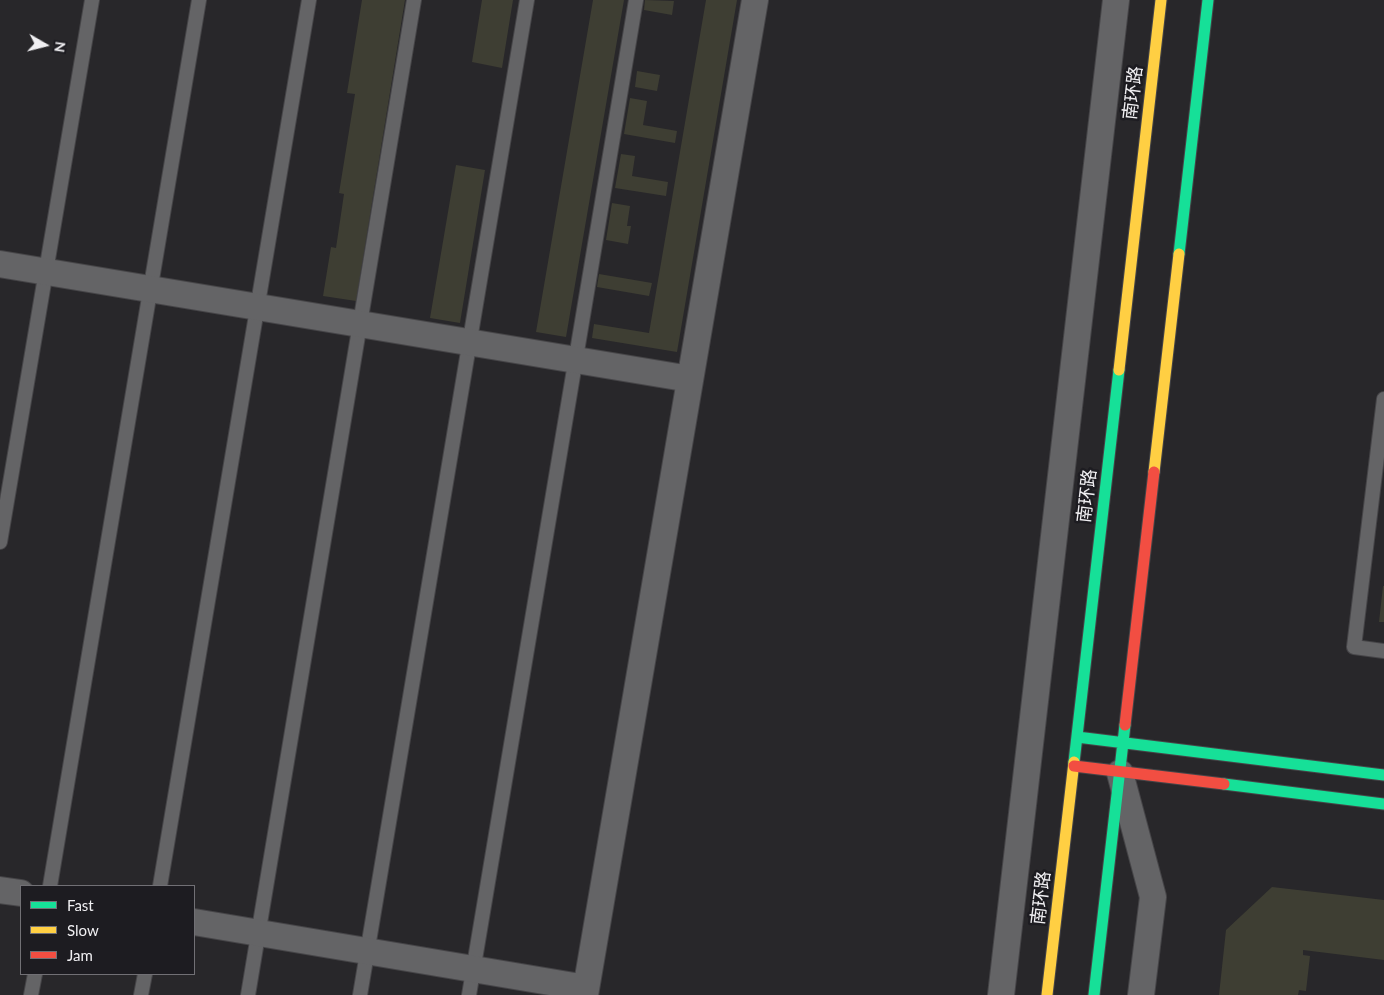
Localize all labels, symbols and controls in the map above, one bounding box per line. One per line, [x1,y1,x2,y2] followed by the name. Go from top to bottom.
[20,20,70,70] north arrow
[51,41,70,54] text: N
[1119,65,1147,121] street label: 南环路
[1073,468,1101,524] street label: 南环路
[1027,870,1055,926] street label: 南环路
[20,885,195,975] legend
[67,896,94,914] text: Fast
[67,921,99,939] text: Slow
[67,946,93,964] text: Jam

